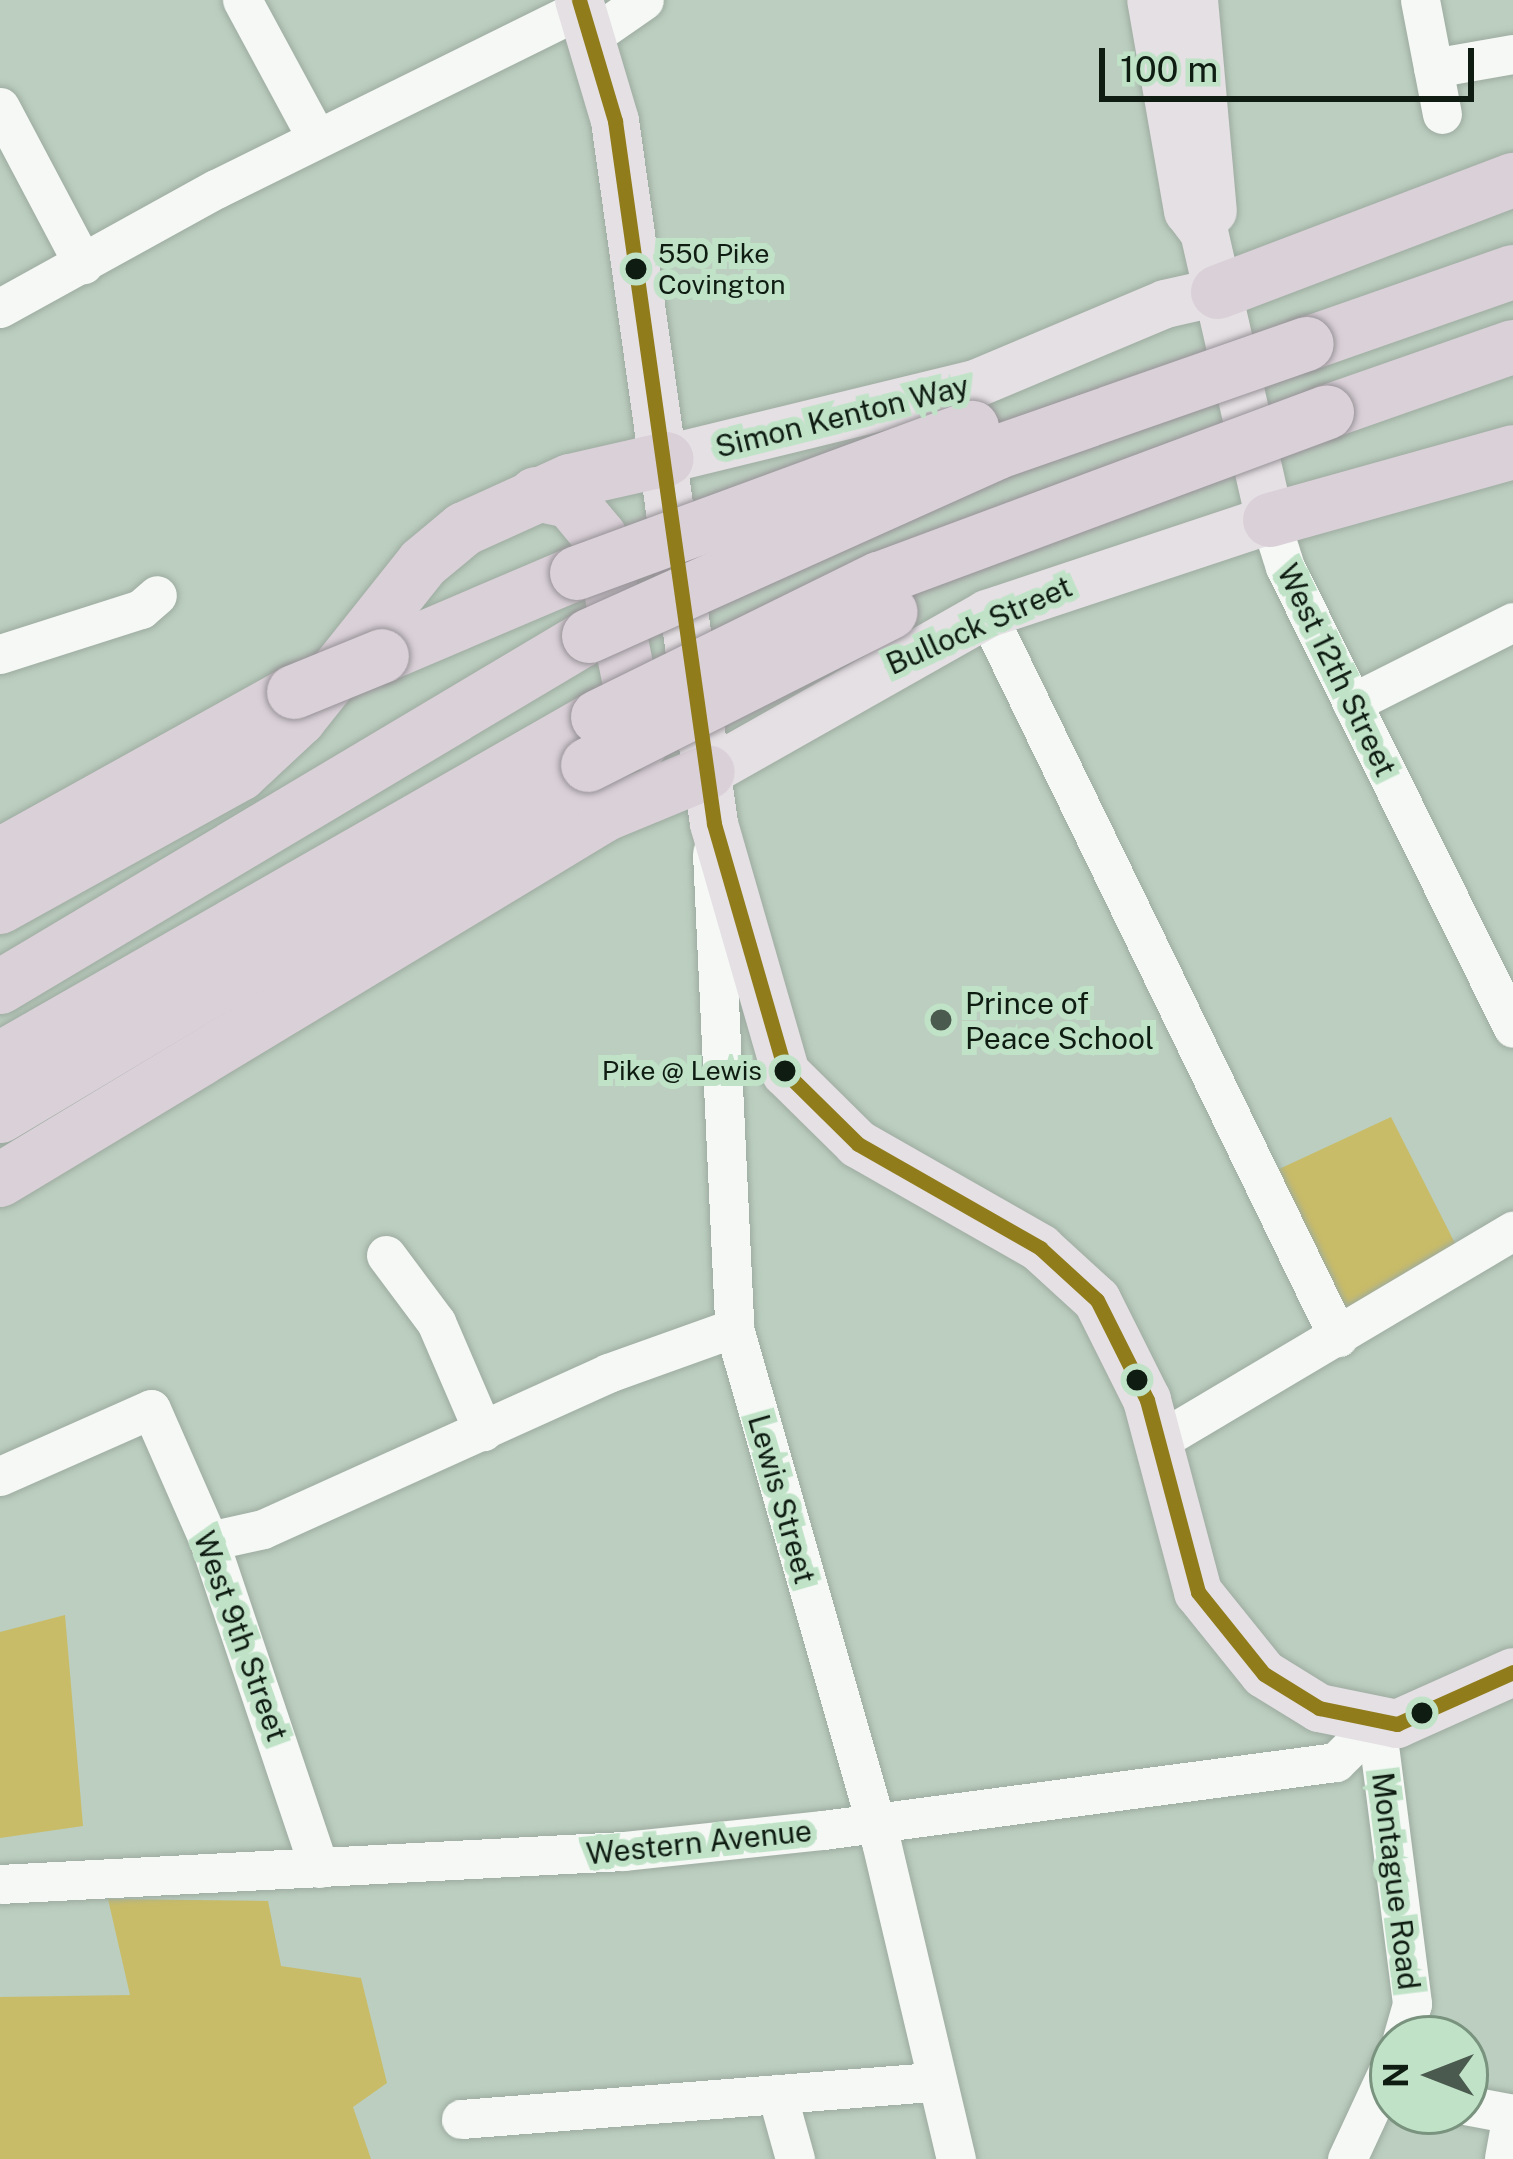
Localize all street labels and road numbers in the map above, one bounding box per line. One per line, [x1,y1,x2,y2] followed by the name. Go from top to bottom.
[711,367,973,465] street label: Simon Kenton Way
[1270,558,1404,782] street label: West 12th Street
[881,568,1077,682] street label: Bullock Street
[741,1410,823,1588] street label: Lewis Street
[186,1526,296,1746] street label: West 9th Street
[1365,1770,1427,1992] street label: Montague Road
[584,1812,814,1872] street label: Western Avenue

